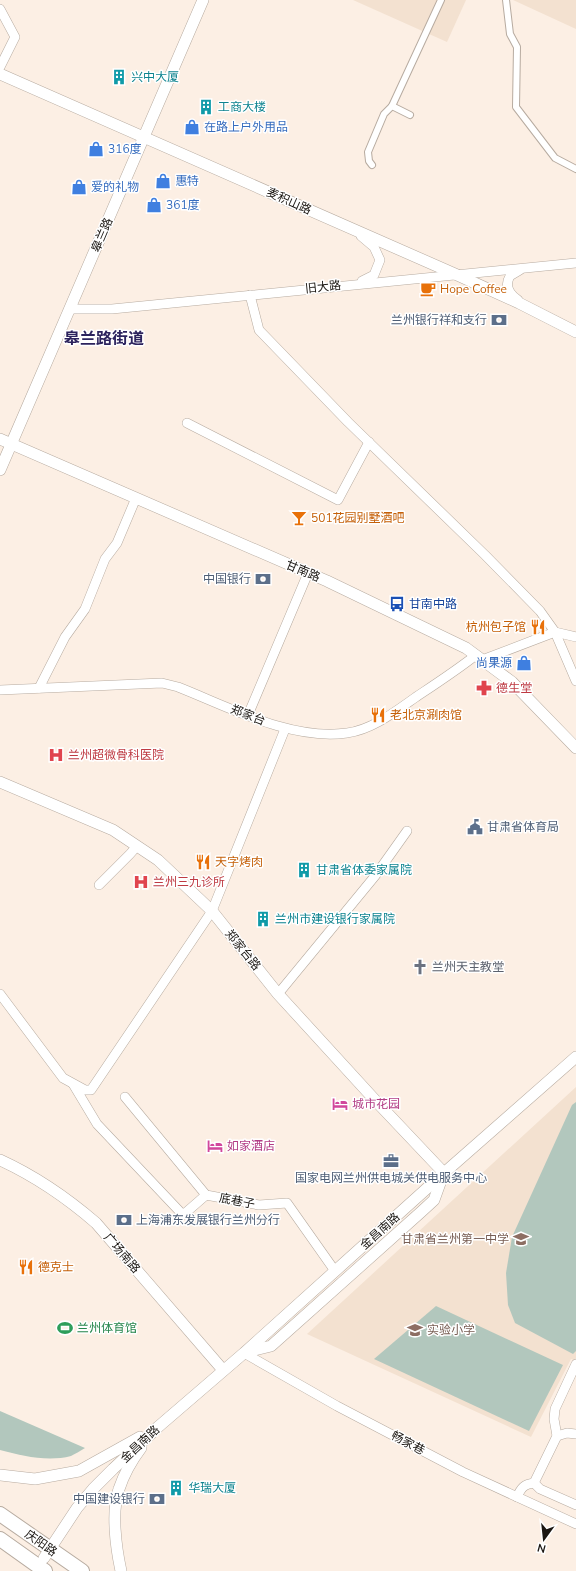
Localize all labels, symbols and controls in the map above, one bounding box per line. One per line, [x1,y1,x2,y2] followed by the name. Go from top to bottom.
[110,68,128,86] building icon: 兴中大厦
[131,69,179,85] place label: 兴中大厦
[197,98,215,116] building icon: 工商大楼
[218,99,266,115] place label: 工商大楼
[183,118,201,136] shop icon: 在路上户外用品
[204,119,288,135] place label: 在路上户外用品
[87,140,105,158] shop icon: 316度
[108,141,142,157] place label: 316度
[154,172,172,190] shop icon: 惠特
[175,173,199,189] place label: 惠特
[70,178,88,196] shop icon: 爱的礼物
[91,179,139,195] place label: 爱的礼物
[264,184,314,218] street label: 麦积山路
[145,196,163,214] shop icon: 361度
[166,197,200,213] place label: 361度
[88,215,116,255] street label: 皋兰路
[304,277,342,297] street label: 旧大路
[419,280,437,298] cafe icon: Hope Coffee
[440,281,507,297] place label: Hope Coffee
[490,311,508,329] bank icon: 兰州银行祥和支行
[391,312,487,328] place label: 兰州银行祥和支行
[64,328,144,350] district label: 皋兰路街道
[290,509,308,527] bar icon: 501花园别墅酒吧
[311,510,405,526] place label: 501花园别墅酒吧
[283,557,323,585] street label: 甘南路
[254,570,272,588] bank icon: 中国银行
[203,571,251,587] place label: 中国银行
[388,595,406,613] bus stop icon: 甘南中路
[409,596,457,612] place label: 甘南中路
[529,618,547,636] restaurant icon: 杭州包子馆
[466,619,526,635] place label: 杭州包子馆
[515,654,533,672] shop icon: 尚果源
[476,655,512,671] place label: 尚果源
[475,679,493,697] pharmacy icon: 德生堂
[496,680,532,696] place label: 德生堂
[228,701,268,729] street label: 郑家台
[369,706,387,724] restaurant icon: 老北京涮肉馆
[390,707,462,723] place label: 老北京涮肉馆
[47,746,65,764] hospital icon: 兰州超微骨科医院
[68,747,164,763] place label: 兰州超微骨科医院
[466,818,484,836] public building icon: 甘肃省体育局
[487,819,559,835] place label: 甘肃省体育局
[194,853,212,871] restaurant icon: 天字烤肉
[215,854,263,870] place label: 天字烤肉
[295,861,313,879] building icon: 甘肃省体委家属院
[316,862,412,878] place label: 甘肃省体委家属院
[132,873,150,891] hospital icon: 兰州三九诊所
[153,874,225,890] place label: 兰州三九诊所
[254,910,272,928] building icon: 兰州市建设银行家属院
[275,911,395,927] place label: 兰州市建设银行家属院
[222,926,264,974] street label: 郑家台路
[411,958,429,976] church icon: 兰州天主教堂
[432,959,504,975] place label: 兰州天主教堂
[331,1095,349,1113] hotel icon: 城市花园
[352,1096,400,1112] place label: 城市花园
[206,1137,224,1155] hotel icon: 如家酒店
[227,1138,275,1154] place label: 如家酒店
[382,1152,400,1170] office icon: 国家电网兰州供电城关供电服务中心
[295,1170,487,1186] place label: 国家电网兰州供电城关供电服务中心
[218,1190,256,1212] street label: 底巷子
[357,1209,403,1253] street label: 金昌南路
[115,1211,133,1229] bank icon: 上海浦东发展银行兰州分行
[136,1212,280,1228] place label: 上海浦东发展银行兰州分行
[100,1230,144,1276] street label: 广场南路
[512,1230,530,1248] school or university icon: 甘肃省兰州第一中学
[401,1231,509,1247] place label: 甘肃省兰州第一中学
[17,1258,35,1276] restaurant icon: 德克士
[38,1259,74,1275] place label: 德克士
[56,1319,74,1337] sports icon: 兰州体育馆
[77,1320,137,1336] place label: 兰州体育馆
[406,1321,424,1339] school or university icon: 实验小学
[427,1322,475,1338] place label: 实验小学
[117,1422,163,1466] street label: 金昌南路
[388,1427,428,1459] street label: 畅家巷
[167,1479,185,1497] building icon: 华瑞大厦
[188,1480,236,1496] place label: 华瑞大厦
[148,1490,166,1508] bank icon: 中国建设银行
[73,1491,145,1507] place label: 中国建设银行
[524,1519,564,1559] north arrow
[22,1526,60,1560] street label: 庆阳路
[536,1540,547,1556] text: N

